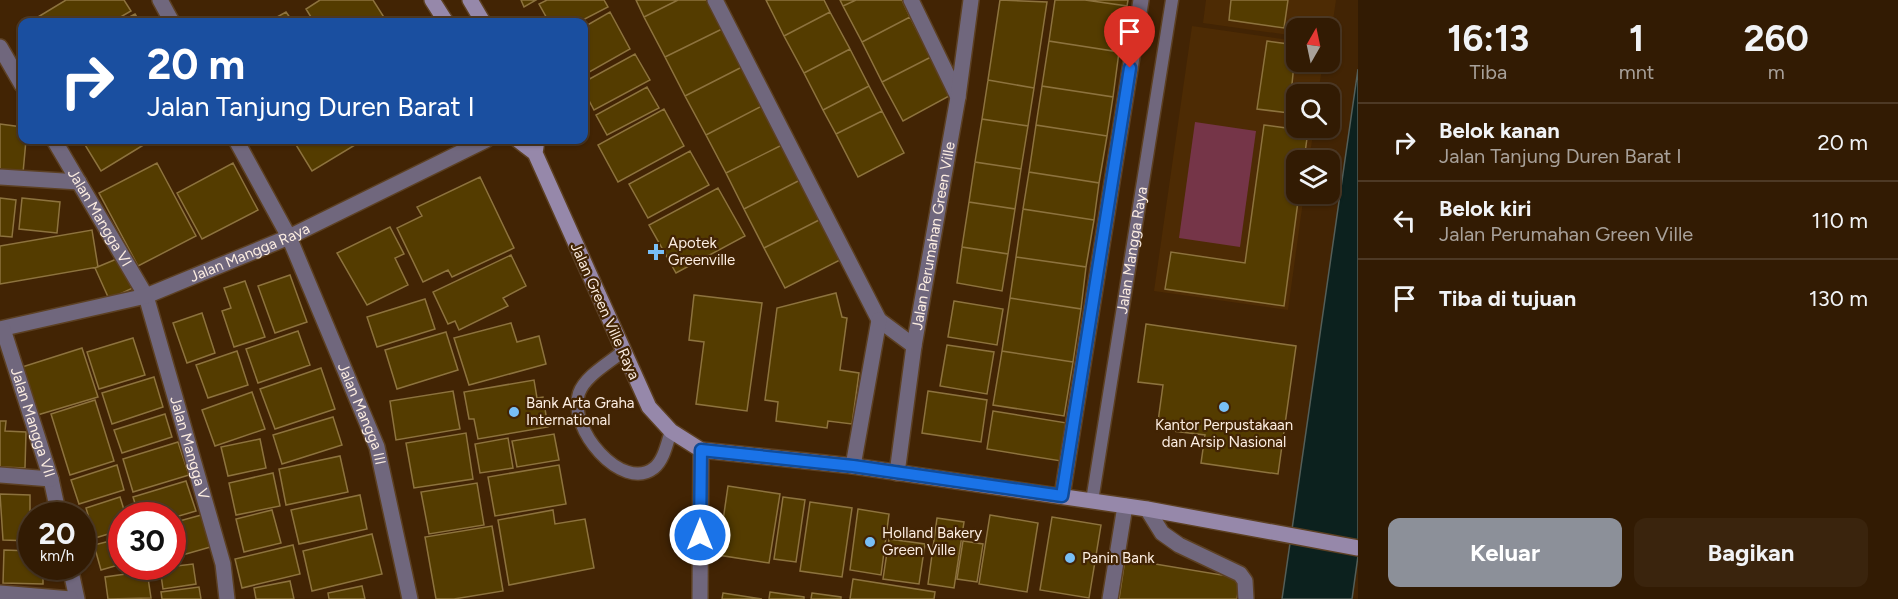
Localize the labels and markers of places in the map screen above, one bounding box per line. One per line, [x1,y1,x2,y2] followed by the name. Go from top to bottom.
[1104,6,1155,68] pin
[668,234,735,269] place label: Apotek Greenville
[649,245,663,259] marker: Apotek Greenville
[526,394,635,429] place label: Bank Arta Graha International
[1217,400,1231,414] marker: Kantor Perpustakaan dan Arsip Nasional
[507,405,521,419] marker: Bank Arta Graha International
[1155,416,1293,451] place label: Kantor Perpustakaan dan Arsip Nasional
[882,524,982,559] place label: Holland Bakery Green Ville
[863,535,877,549] marker: Holland Bakery Green Ville
[1082,549,1155,567] place label: Panin Bank
[1063,551,1077,565] marker: Panin Bank

